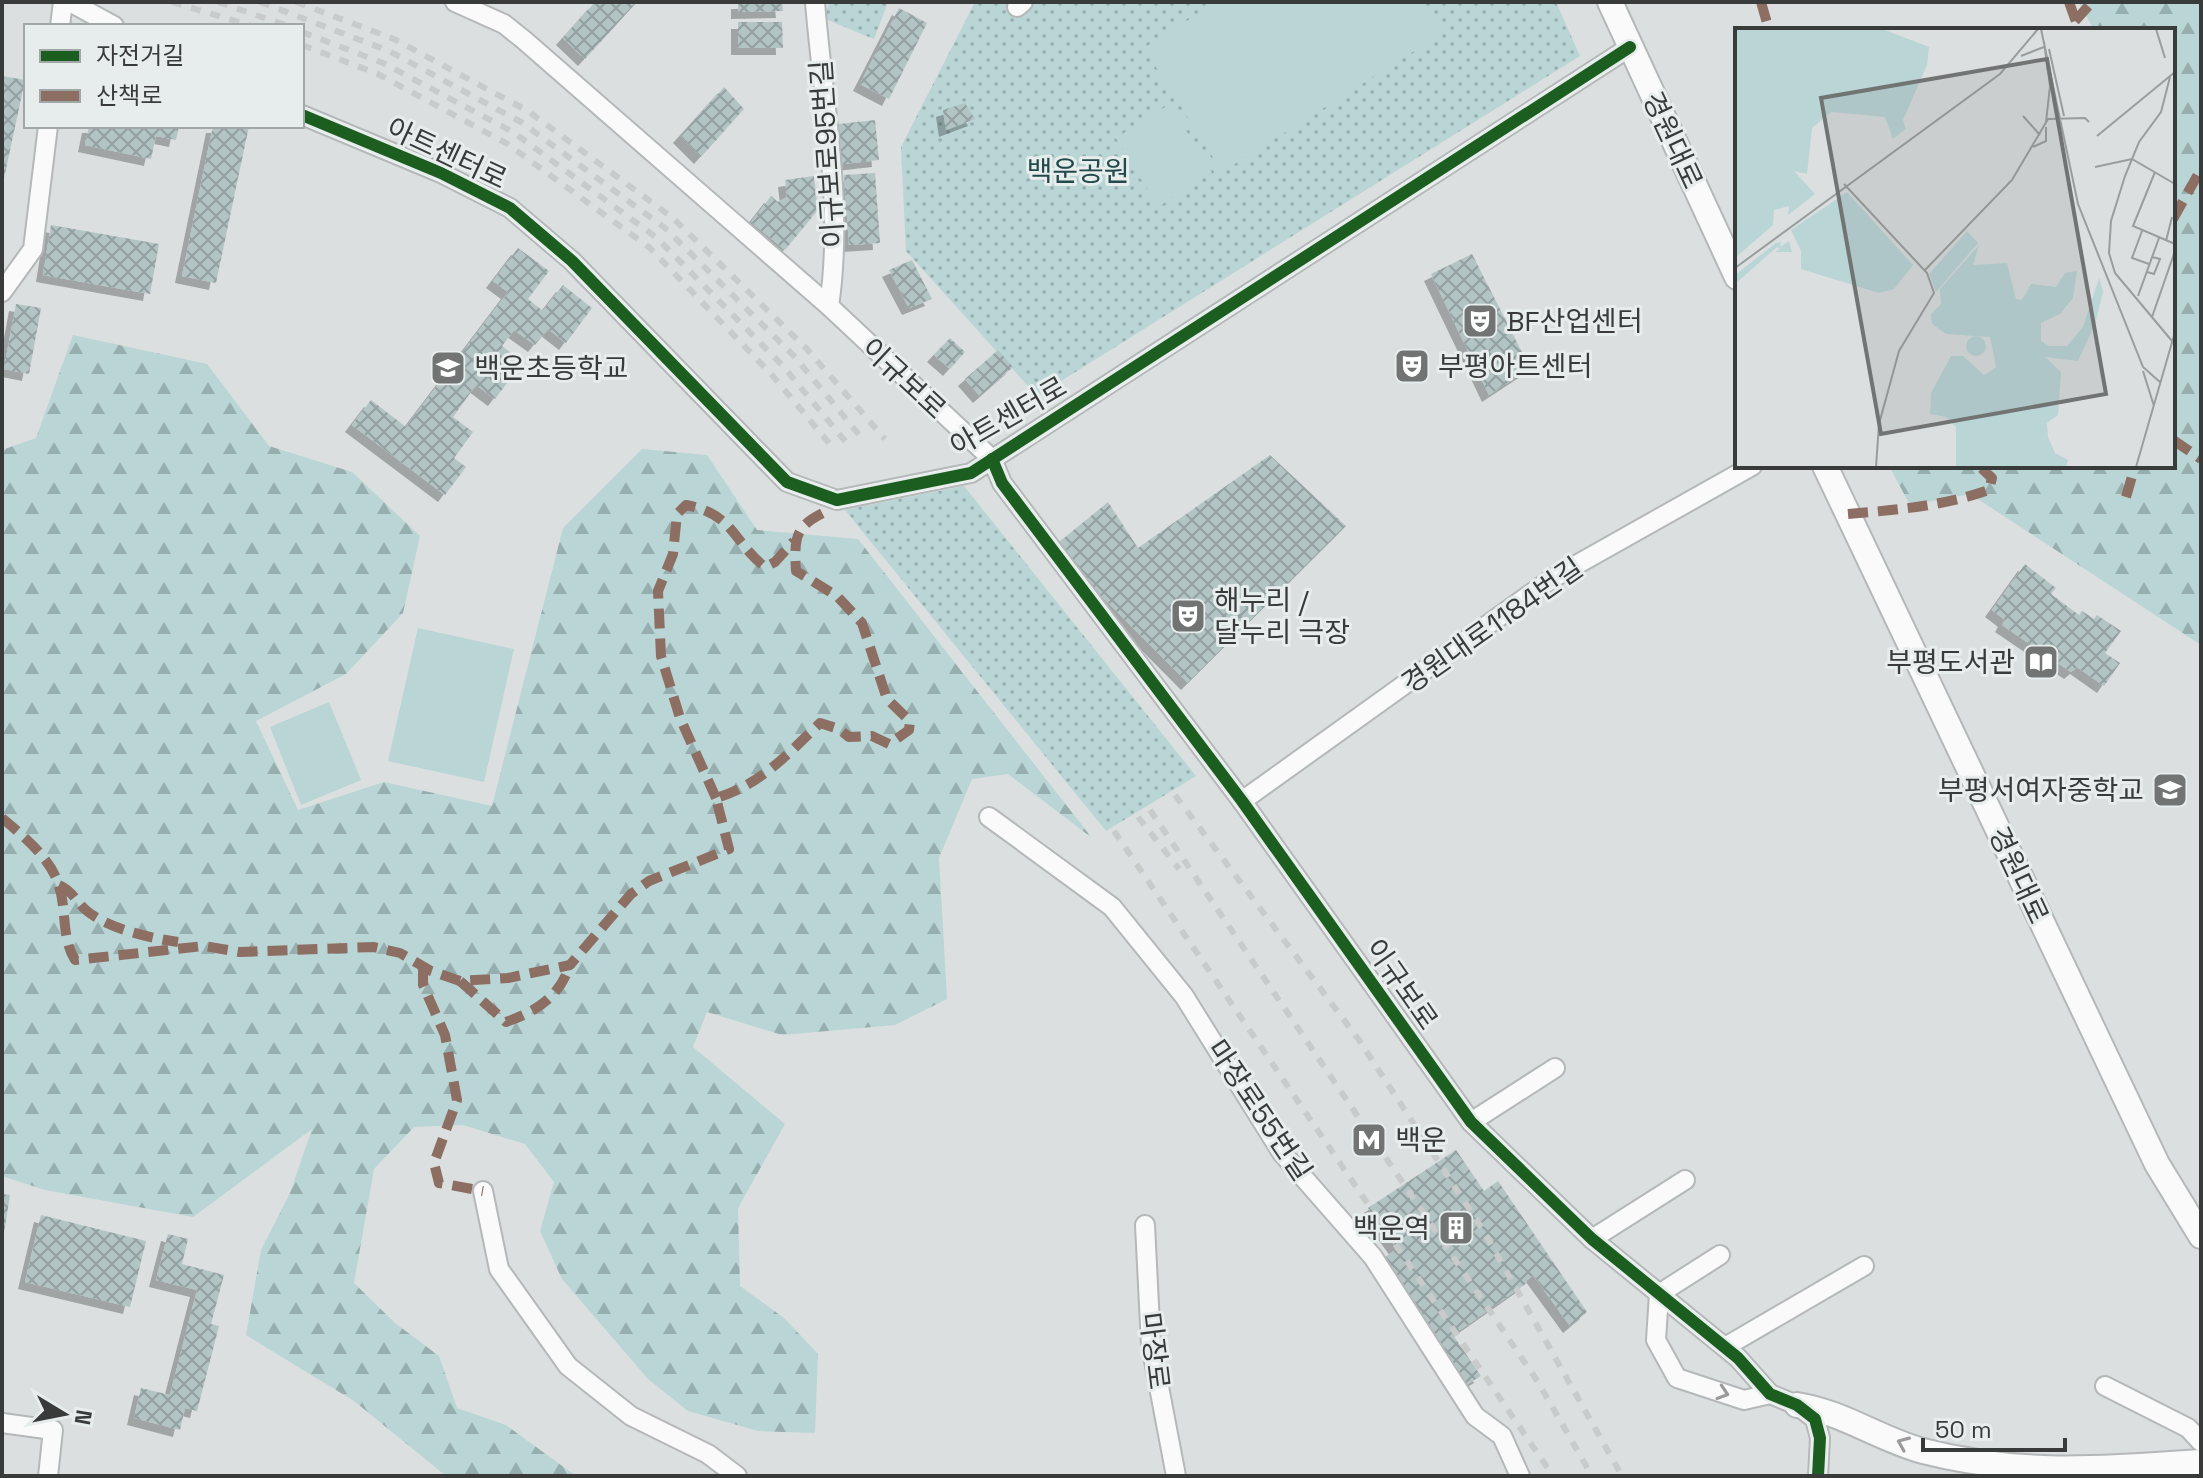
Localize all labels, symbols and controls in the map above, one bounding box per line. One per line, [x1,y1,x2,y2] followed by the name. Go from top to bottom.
[24,24,304,128] legend
[1735,28,2175,468] inset map
[96,40,184,71] text: 자전거길
[802,59,852,249] street label: 이규보로95번길
[96,80,162,111] text: 산책로
[1635,86,1711,194] street label: 경원대로
[381,109,513,197] street label: 아트센터로
[1026,153,1130,189] park label: 백운공원
[1461,302,1499,340] theatre icon: BF산업센터
[1506,303,1643,339] place label: BF산업센터
[854,330,954,426] street label: 이규보로
[1393,347,1431,385] theatre icon: 부평아트센터
[1438,348,1593,384] place label: 부평아트센터
[429,349,467,387] school or university icon: 백운초등학교
[474,350,629,386] place label: 백운초등학교
[943,368,1073,464] street label: 아트센터로
[1394,549,1590,701] street label: 경원대로1184번길
[1214,582,1350,650] place label: 해누리 / 달누리 극장
[1169,597,1207,635] theatre icon: 해누리 / 달누리 극장
[2022,643,2060,681] library icon: 부평도서관
[1886,644,2015,680] place label: 부평도서관
[2151,771,2189,809] school or university icon: 부평서여자중학교
[1938,772,2144,808] place label: 부평서여자중학교
[1981,821,2057,929] street label: 경원대로
[1358,931,1446,1037] street label: 이규보로
[1200,1033,1320,1187] street label: 마장로55번길
[1350,1121,1388,1159] metro station icon: 백운
[1395,1122,1447,1158] place label: 백운
[1437,1209,1475,1247] building icon: 백운역
[1353,1210,1430,1246] place label: 백운역
[1132,1310,1178,1392] street label: 마장로
[24,1374,104,1454] north arrow
[1715,1384,1729,1400] one-way arrow
[1923,1402,2065,1452] scale bar
[69,1408,99,1427] text: N
[1935,1414,1992,1445] text: 50 m
[1897,1436,1911,1452] one-way arrow

